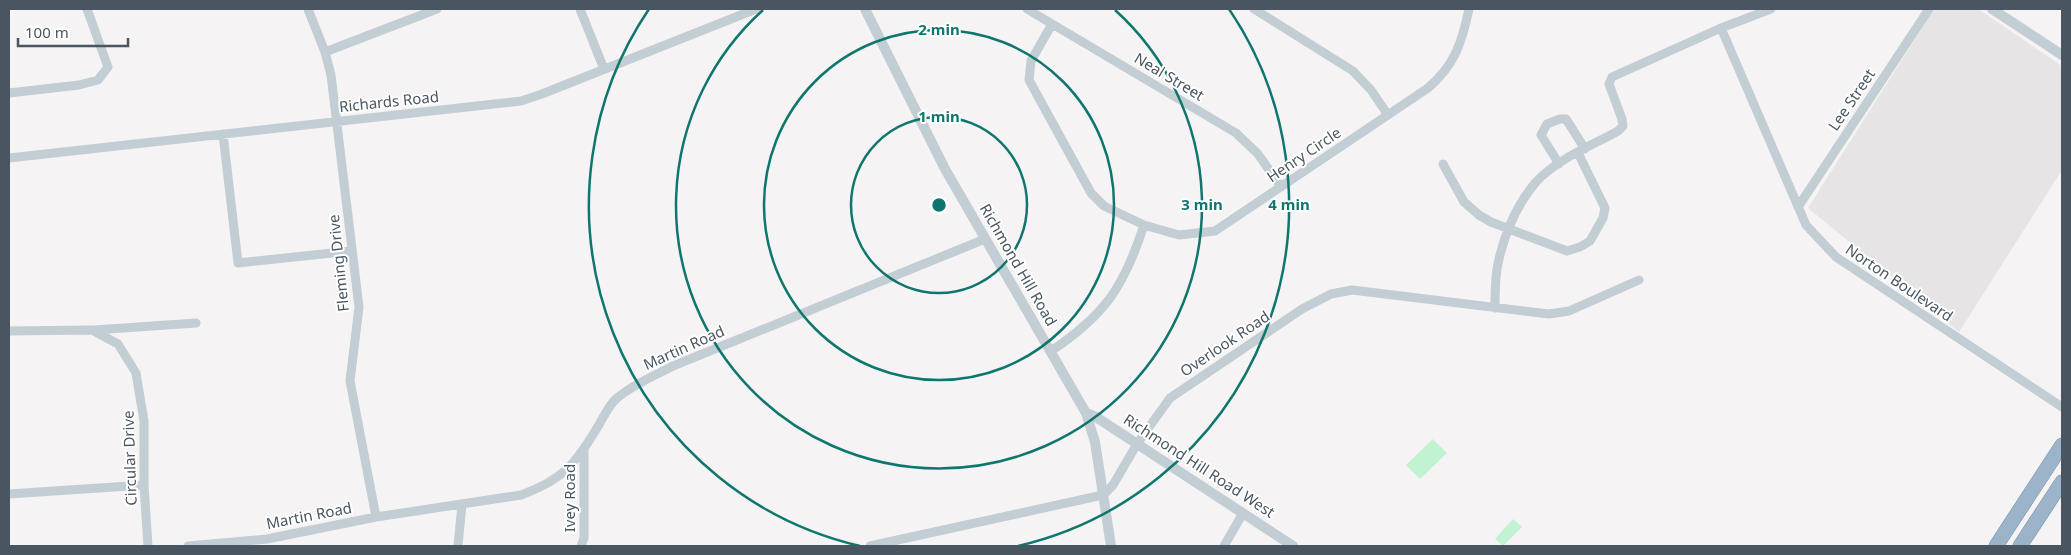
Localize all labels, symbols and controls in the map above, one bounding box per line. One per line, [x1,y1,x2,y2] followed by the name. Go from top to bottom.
[18,15,128,47] scale bar
[918,19,960,39] text: 2 min
[25,22,69,42] text: 100 m
[1131,48,1209,105] street label: Neal Street
[1823,64,1880,134] street label: Lee Street
[338,86,440,116] street label: Richards Road
[918,106,960,126] text: 1 min
[1262,122,1344,186] street label: Henry Circle
[1181,194,1223,214] text: 3 min
[1268,194,1310,214] text: 4 min
[930,196,948,214] centre of rings
[976,200,1062,329] street label: Richmond Hill Road
[323,214,353,313] street label: Fleming Drive
[1842,239,1957,326] street label: Norton Boulevard
[1176,306,1273,381] street label: Overlook Road
[640,320,727,374] street label: Martin Road
[1120,409,1279,522] street label: Richmond Hill Road West
[117,410,141,506] street label: Circular Drive
[559,464,579,532] street label: Ivey Road
[264,497,353,533] street label: Martin Road

